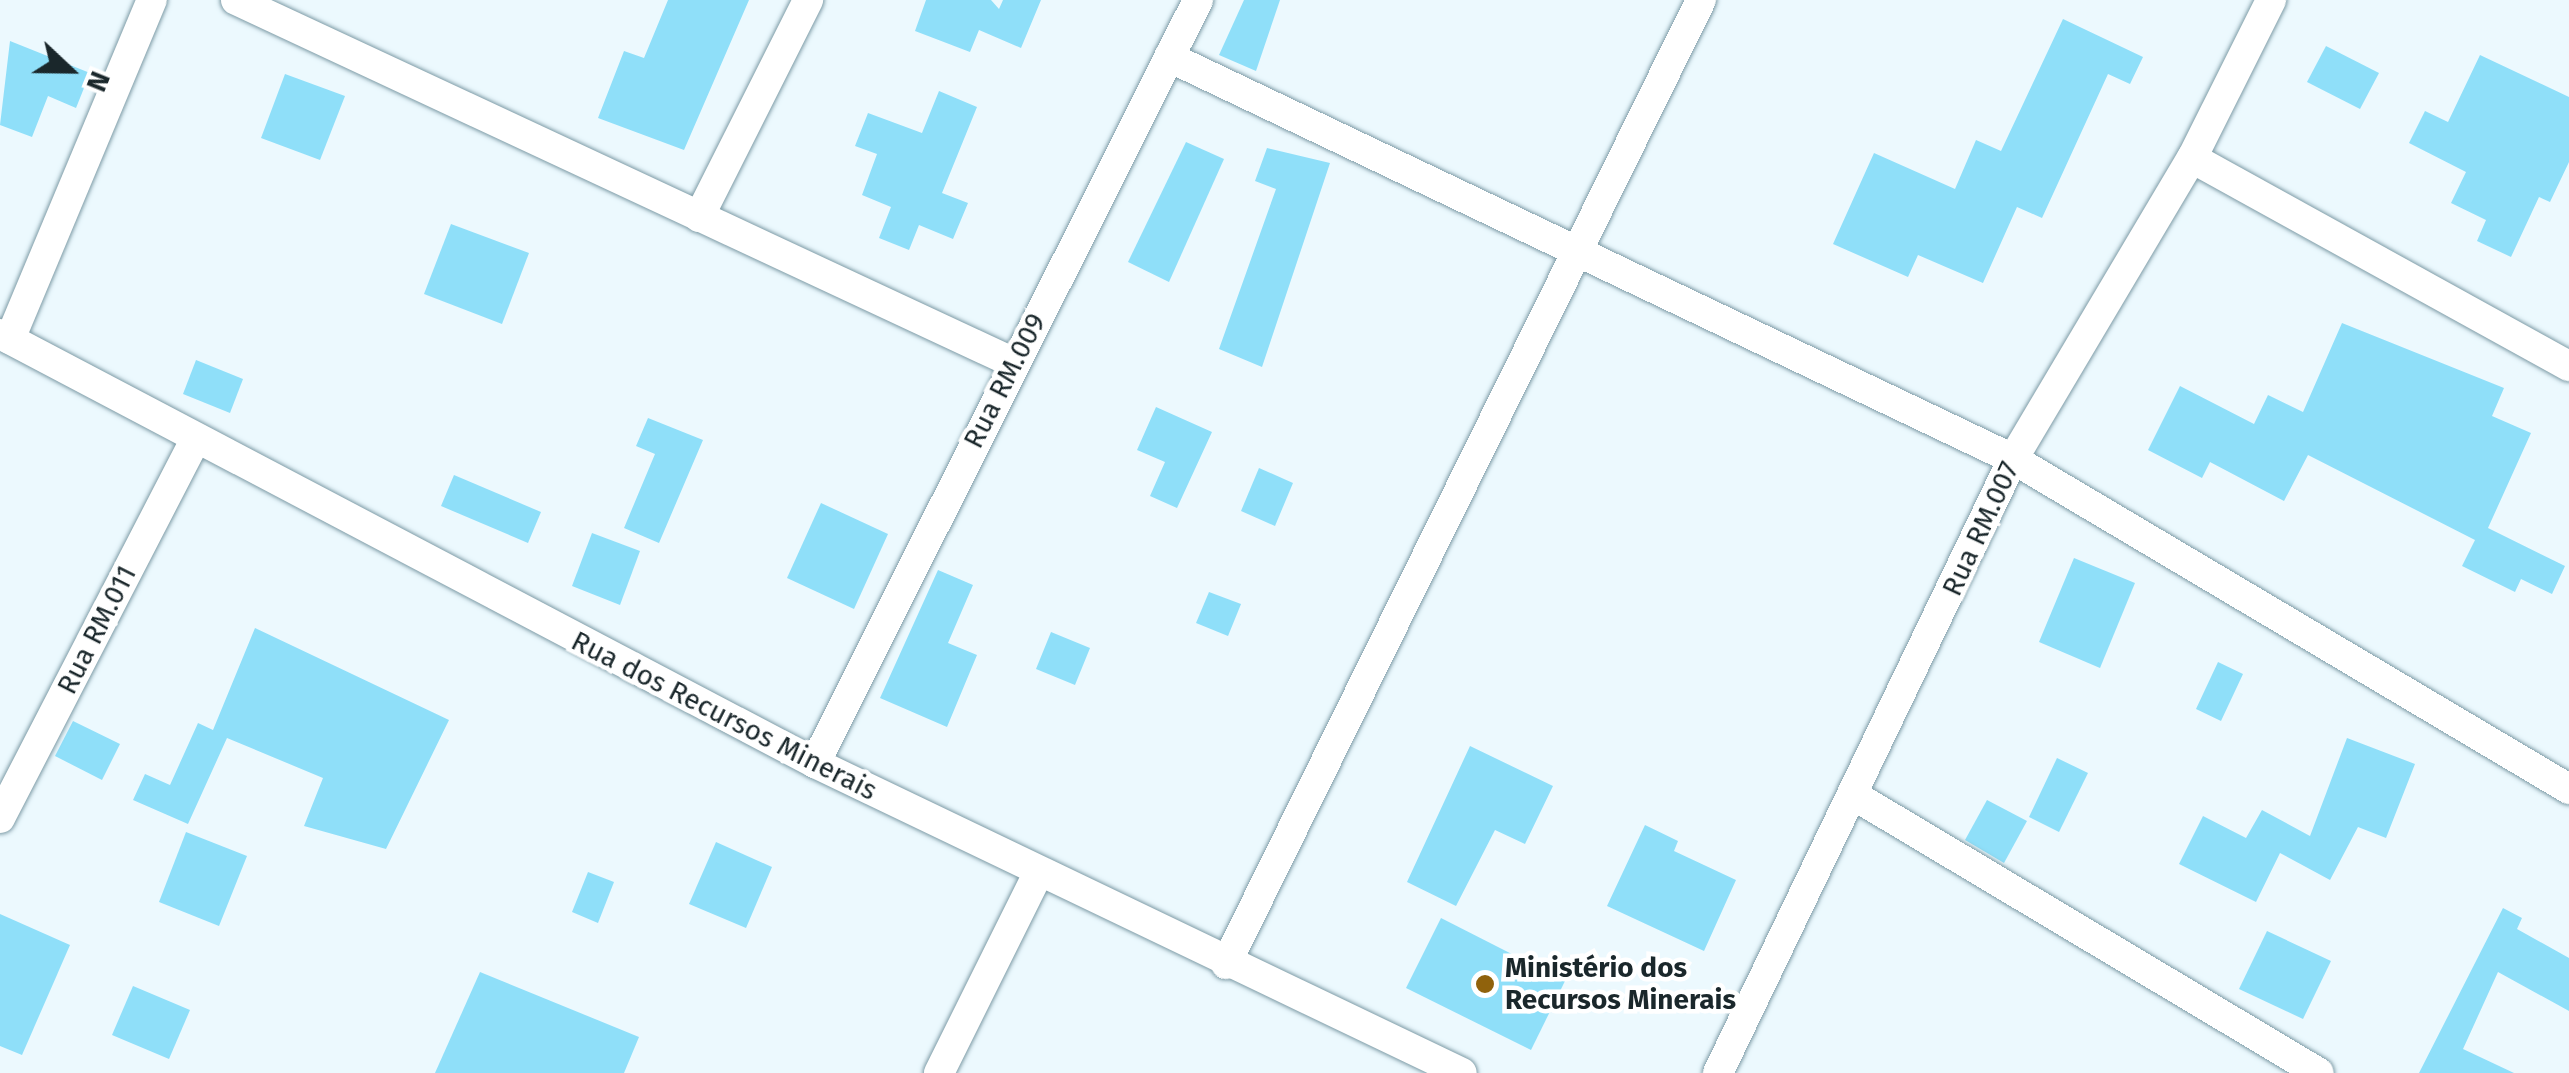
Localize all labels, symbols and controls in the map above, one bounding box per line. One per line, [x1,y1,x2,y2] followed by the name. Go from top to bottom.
[20,20,120,120] north arrow
[80,67,117,96] text: N
[957,308,1053,454] street label: Rua RM.009
[1935,457,2027,601] street label: Rua RM.007
[50,560,144,700] street label: Rua RM.011
[566,624,882,808] street label: Rua dos Recursos Minerais
[1505,951,1736,1017] place label: Ministério dos Recursos Minerais
[1474,973,1496,995] marker: Ministério dos Recursos Minerais

